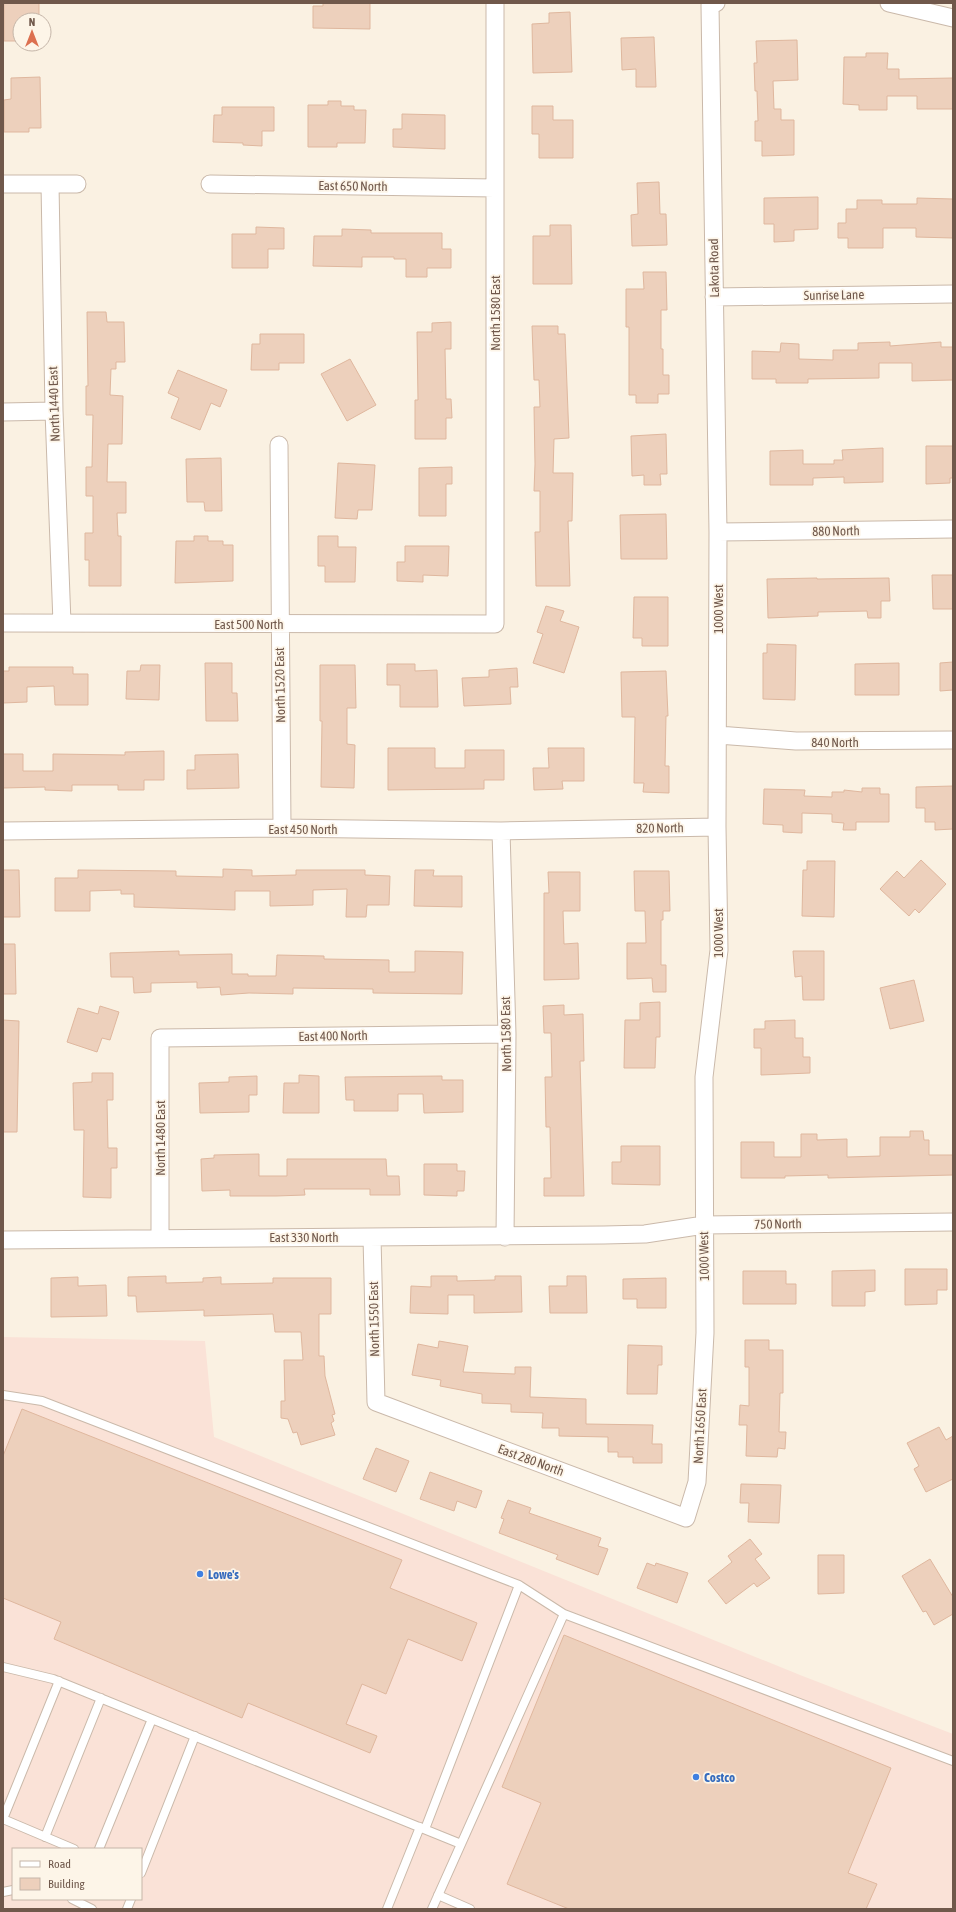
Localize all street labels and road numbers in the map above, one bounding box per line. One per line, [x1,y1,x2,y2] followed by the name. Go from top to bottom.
[318,178,388,194] street label: East 650 North
[706,238,722,298] street label: Lakota Road
[488,275,503,351] street label: North 1580 East
[804,287,864,303] street label: Sunrise Lane
[45,366,63,442] street label: North 1440 East
[812,523,860,539] street label: 880 North
[711,584,726,634] street label: 1000 West
[214,617,284,632] street label: East 500 North
[272,647,288,723] street label: North 1520 East
[811,735,859,750] street label: 840 North
[636,820,684,836] street label: 820 North
[268,822,338,837] street label: East 450 North
[711,908,726,958] street label: 1000 West
[498,996,514,1072] street label: North 1580 East
[298,1028,368,1044] street label: East 400 North
[153,1100,168,1176] street label: North 1480 East
[754,1216,802,1232] street label: 750 North
[269,1230,339,1245] street label: East 330 North
[696,1231,712,1281] street label: 1000 West
[366,1281,382,1357] street label: North 1550 East
[691,1388,709,1464] street label: North 1650 East
[496,1441,566,1479] street label: East 280 North

